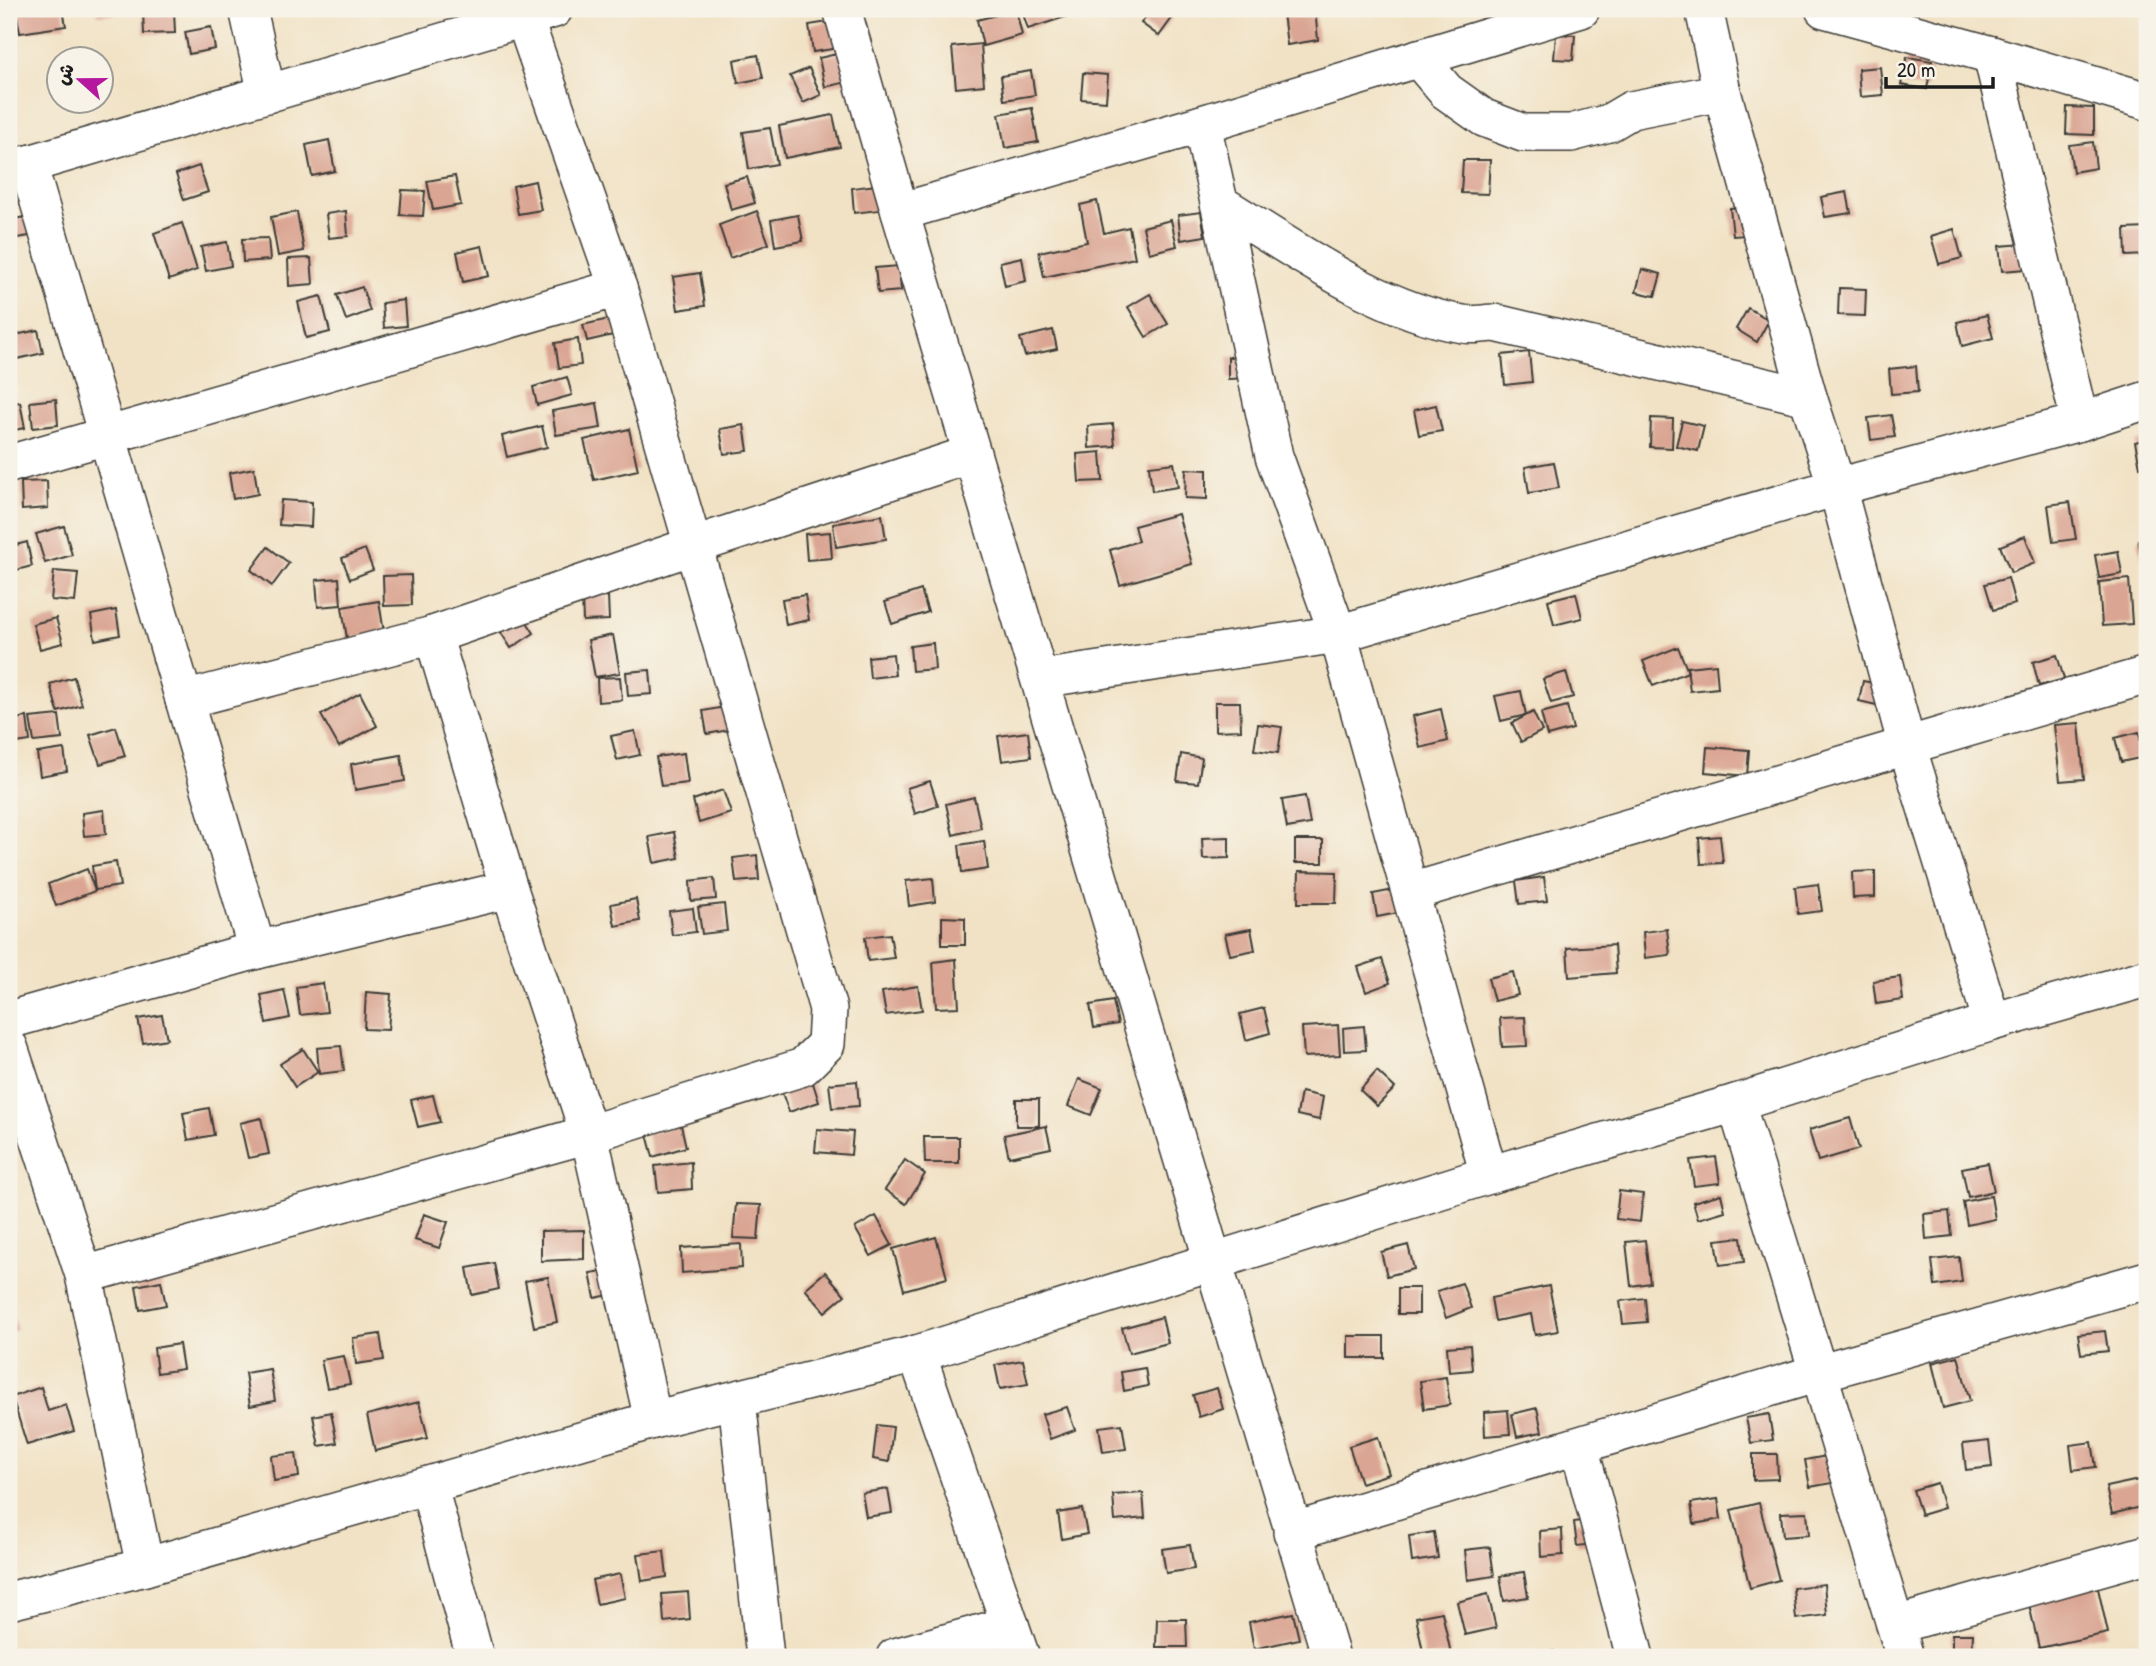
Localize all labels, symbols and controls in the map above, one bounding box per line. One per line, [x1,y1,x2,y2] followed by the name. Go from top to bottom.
[46,46,116,116] north arrow
[1886,46,1993,90] scale bar
[1897,55,1935,84] text: 20 m
[48,59,80,88] text: ش

